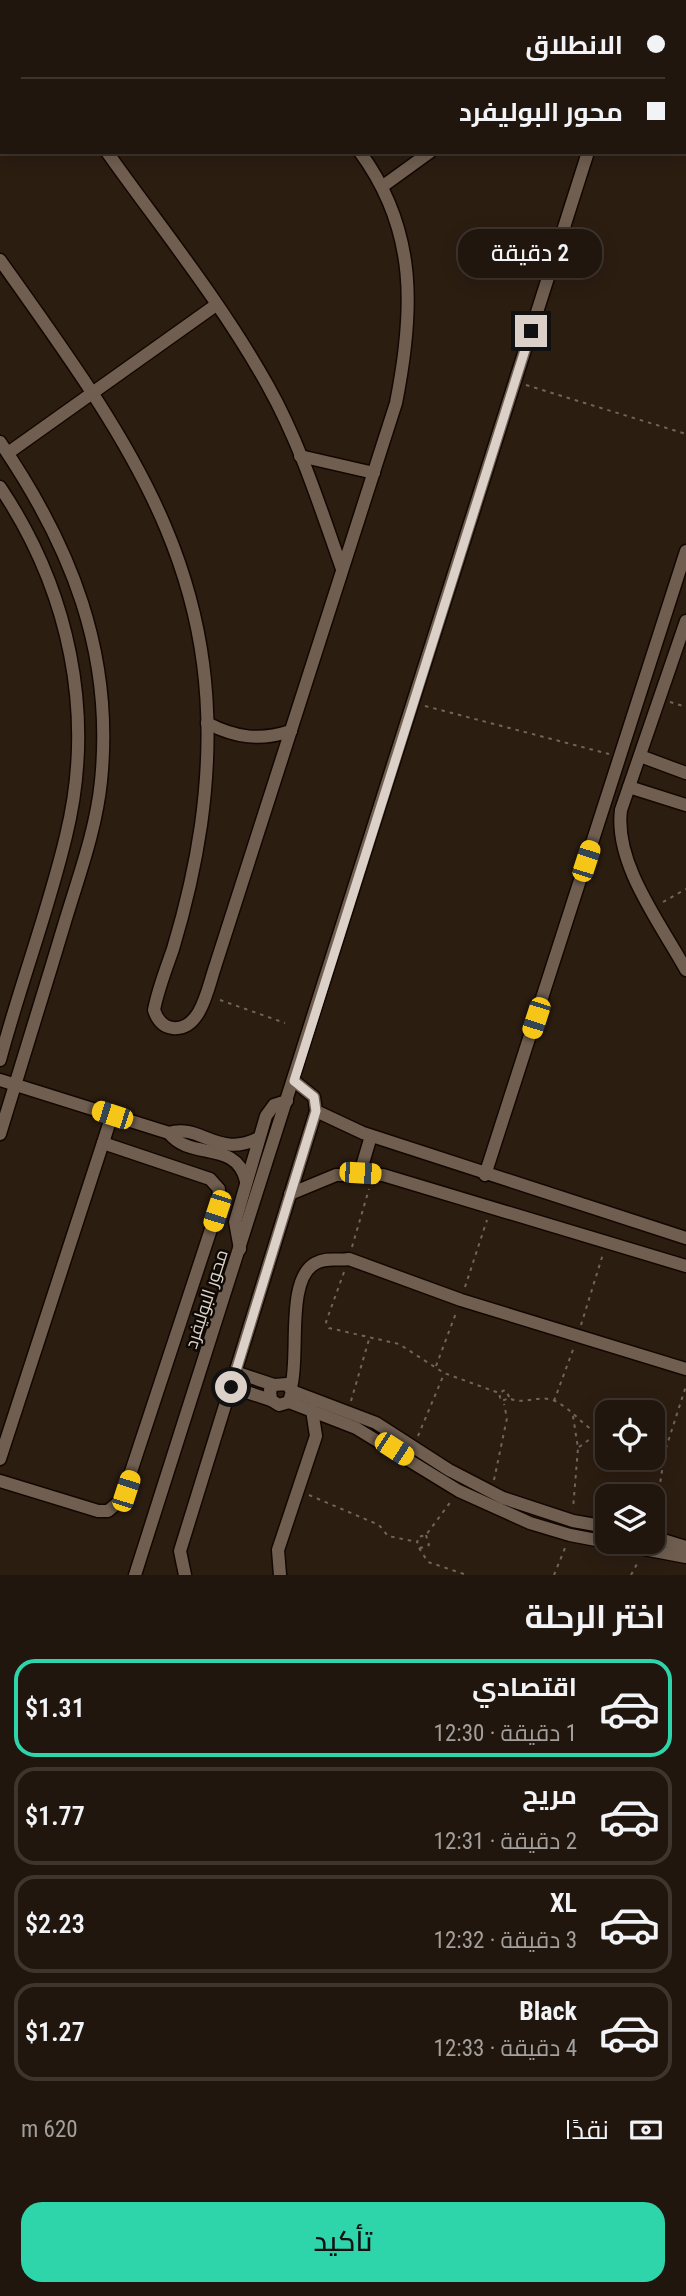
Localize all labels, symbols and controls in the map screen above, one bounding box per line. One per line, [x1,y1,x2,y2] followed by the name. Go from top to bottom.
[525,30,623,60] text: الانطلاق
[459,97,623,127] text: محور البوليفرد
[459,230,603,278] callout: 2 دقيقة
[491,240,569,267] text: 2 دقيقة
[515,315,547,347] route end
[570,838,603,884] car
[520,995,553,1041] car
[89,1099,136,1131] car
[339,1161,382,1185] car
[201,1188,234,1234] car
[180,1247,233,1352] street label: محور البوليفرد
[215,1371,247,1403] route start
[595,1400,665,1554] map controls
[595,1400,665,1470] button: locate
[371,1429,418,1469] car
[110,1468,143,1514] car
[595,1484,665,1554] button: layers
[525,1598,665,1636] text: اختر الرحلة
[472,1672,577,1702] text: اقتصادي
[598,1677,661,1740] icon: car
[25,1693,85,1723] text: $1.31
[434,1720,577,1747] text: 1 دقيقة · 12:30
[522,1780,577,1810] text: مريح
[598,1785,661,1848] icon: car
[25,1801,85,1831] text: $1.77
[434,1828,577,1855] text: 2 دقيقة · 12:31
[550,1888,577,1918] text: XL
[598,1893,661,1956] icon: car
[25,1909,85,1939] text: $2.23
[434,1927,577,1954] text: 3 دقيقة · 12:32
[519,1996,577,2026] text: Black
[598,2001,661,2064] icon: car
[25,2017,85,2047] text: $1.27
[434,2035,577,2062] text: 4 دقيقة · 12:33
[627,2111,665,2149] icon: cash
[565,2115,609,2145] text: نقدًا
[21,2116,78,2143] text: 620 m
[21,2202,665,2282] button: تأكيد

